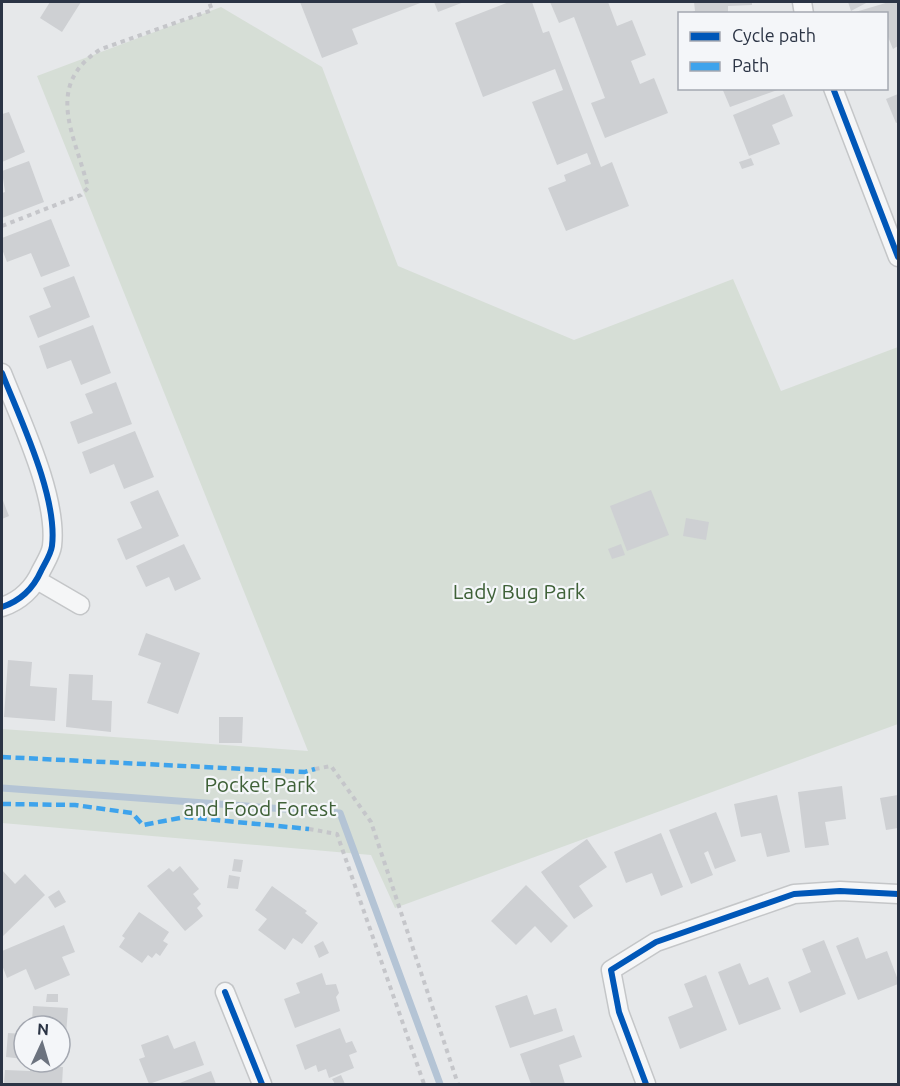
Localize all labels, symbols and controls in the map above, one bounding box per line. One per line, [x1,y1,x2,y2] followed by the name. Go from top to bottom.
[678,12,888,90] legend
[732,25,816,45] text: Cycle path
[732,55,769,75] text: Path
[453,579,586,603] park label: Lady Bug Park
[184,772,336,820] park label: Pocket Park and Food Forest
[12,1014,72,1074] north arrow
[36,1020,50,1038] text: N

